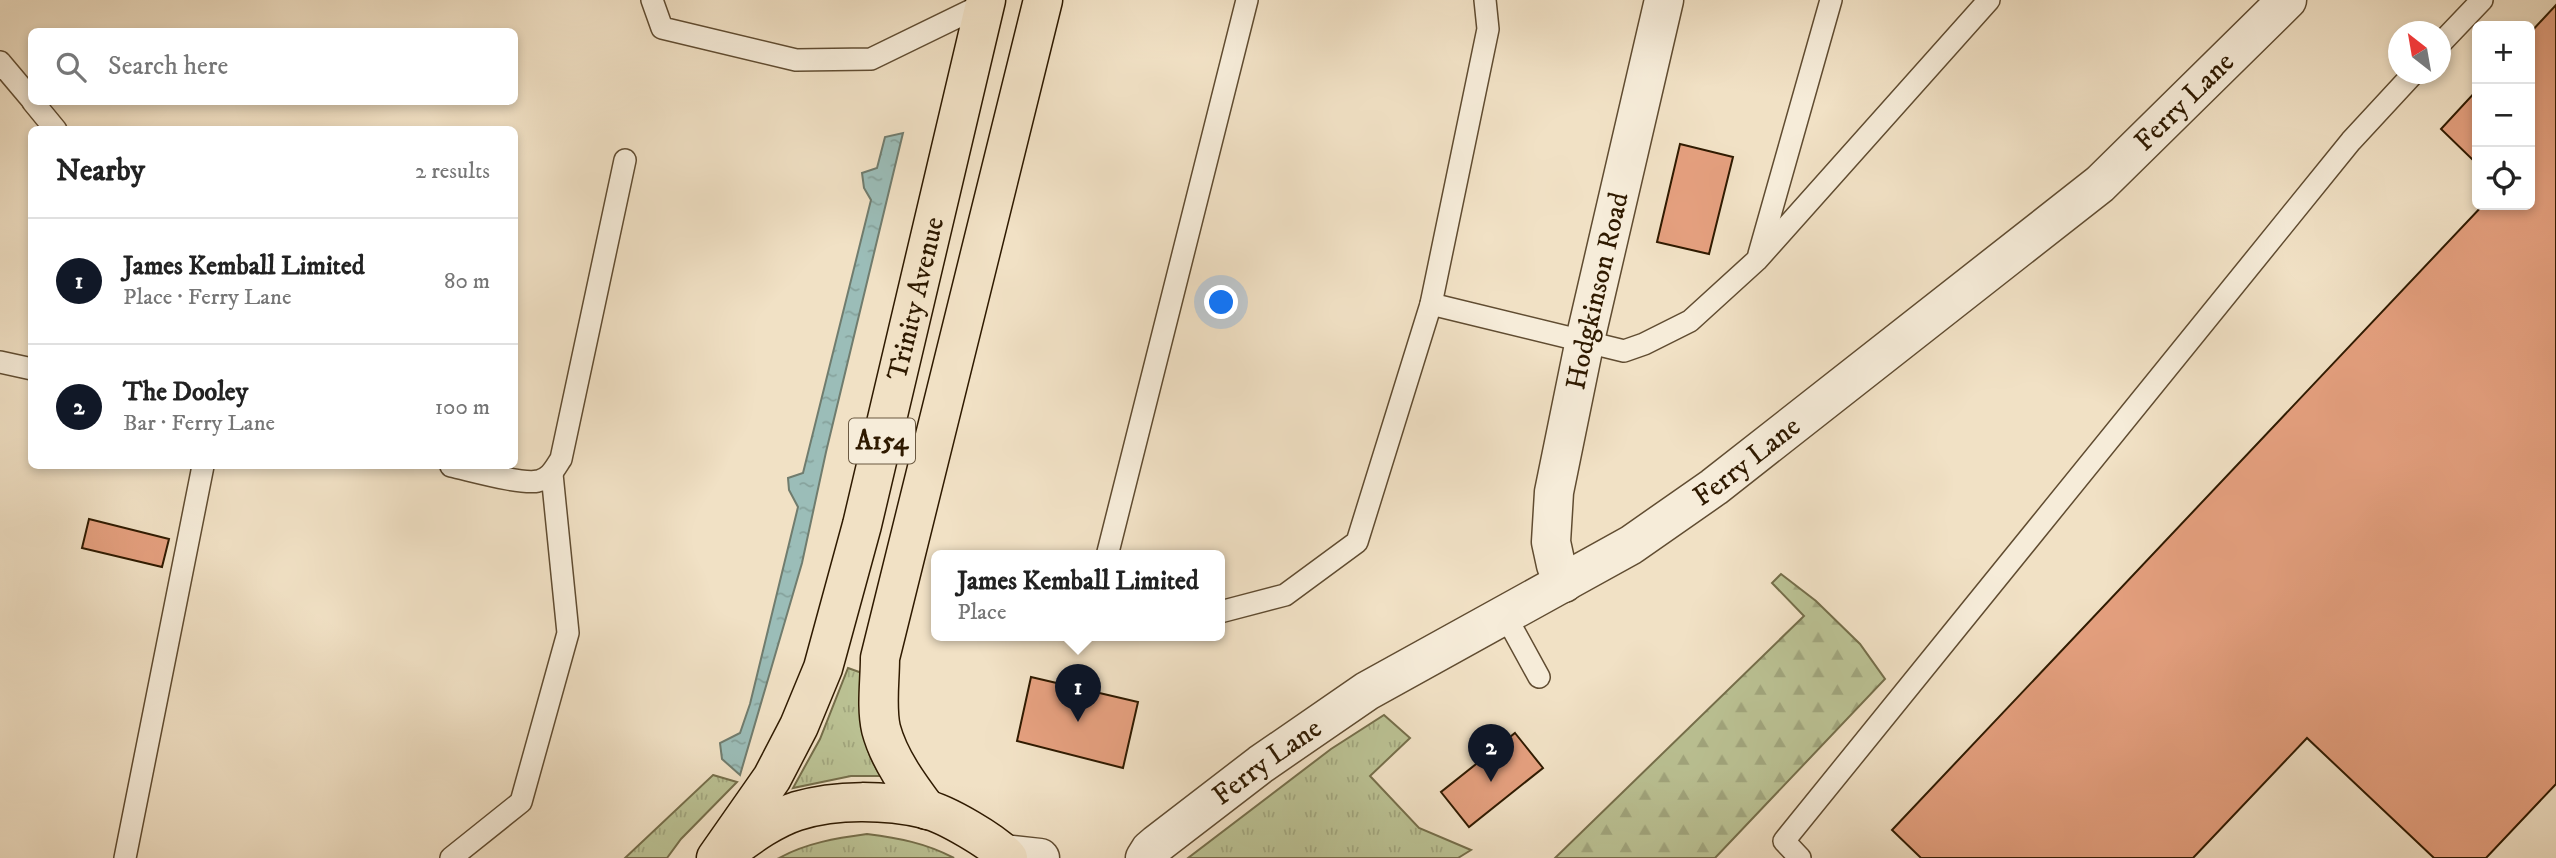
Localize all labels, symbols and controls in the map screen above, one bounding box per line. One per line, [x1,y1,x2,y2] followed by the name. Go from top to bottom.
[2388,21,2451,84] north arrow
[2472,21,2535,210] map controls
[2472,21,2535,84] button: +
[28,28,518,105] search box
[2127,45,2241,158] street label: Ferry Lane
[52,48,90,86] icon: search
[108,50,228,83] text: Search here
[2472,84,2535,147] button: −
[2472,147,2535,210] button: locate
[56,153,145,190] text: Nearby
[415,157,490,186] text: 2 results
[1558,189,1636,393] street label: Hodgkinson Road
[879,213,952,384] street label: Trinity Avenue
[123,250,365,283] text: James Kemball Limited
[75,267,83,296] text: 1
[444,267,490,296] text: 80 m
[123,283,292,312] text: Place · Ferry Lane
[1204,285,1238,319] your location
[123,376,248,409] text: The Dooley
[73,393,85,422] text: 2
[435,393,490,422] text: 100 m
[123,409,275,438] text: Bar · Ferry Lane
[1686,409,1807,514] street label: Ferry Lane
[849,418,915,463] road number: A154
[931,550,1225,641] popup
[957,565,1199,598] text: James Kemball Limited
[957,598,1007,627] text: Place
[1055,664,1101,722] pin: 1
[1205,710,1328,813] street label: Ferry Lane
[1468,724,1514,782] pin: 2

